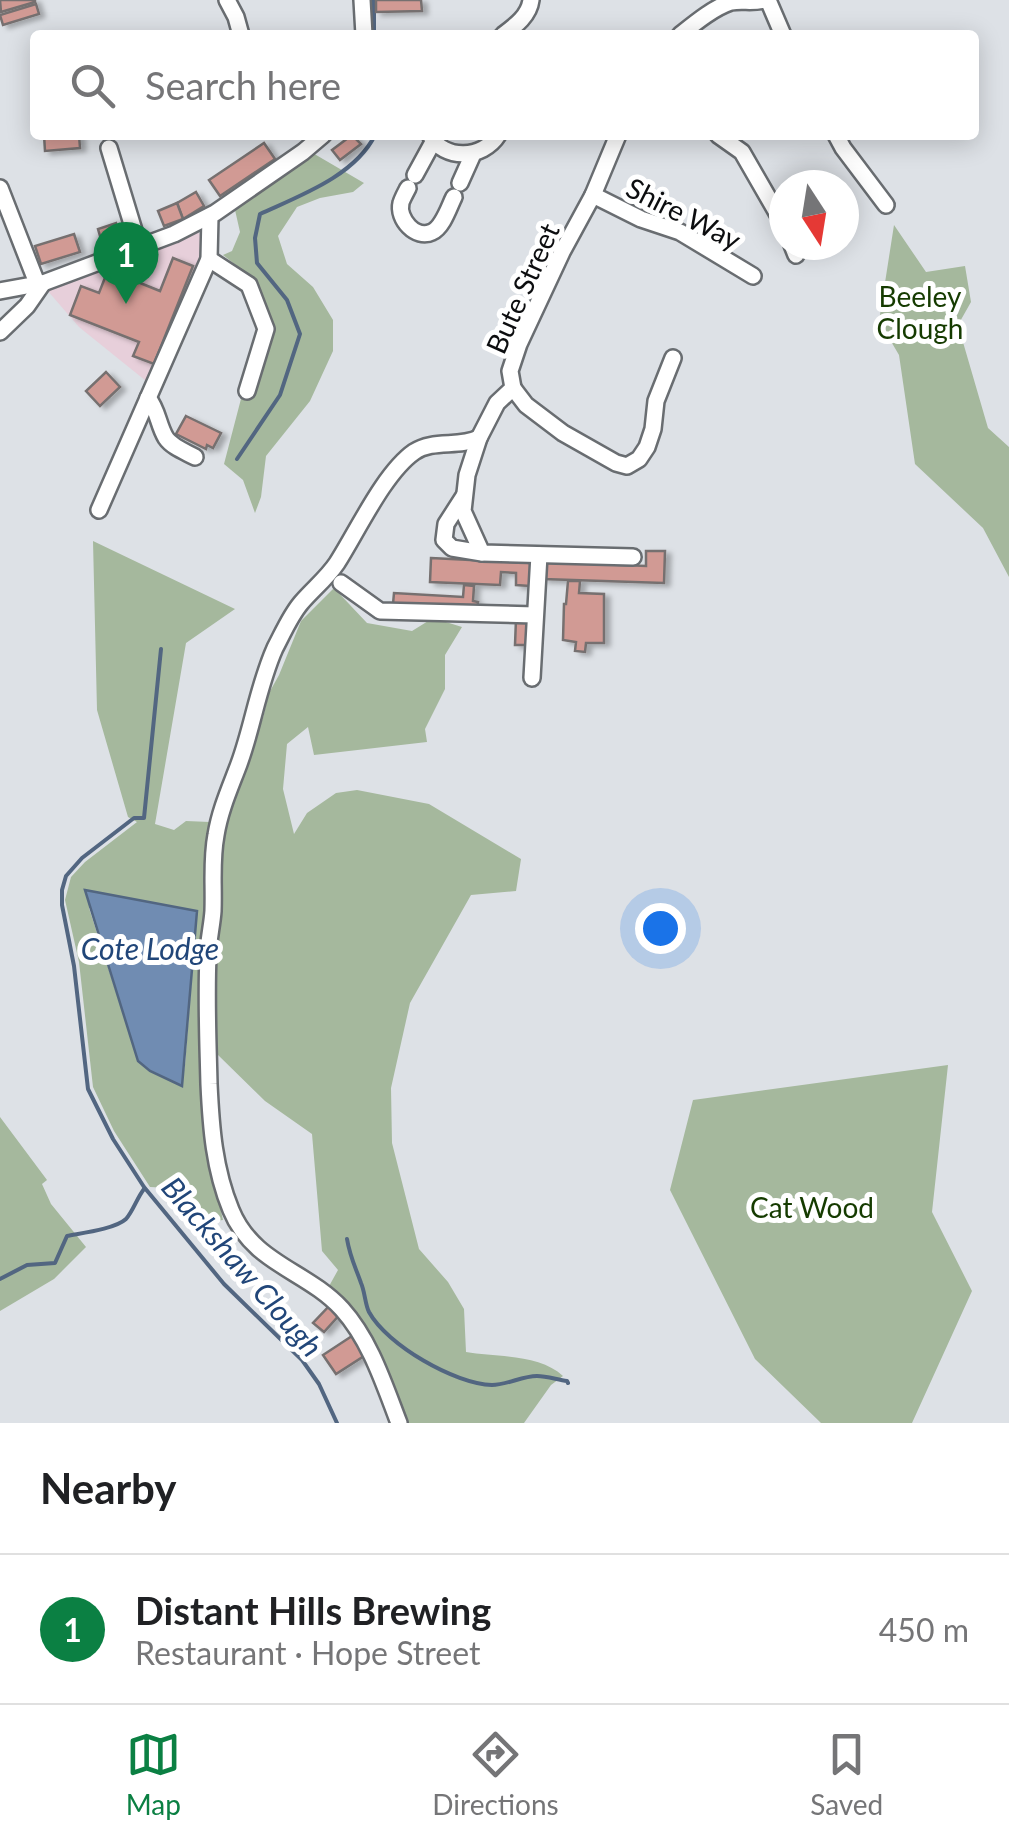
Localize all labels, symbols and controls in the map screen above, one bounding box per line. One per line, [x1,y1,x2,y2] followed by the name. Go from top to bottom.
[30,30,979,140] search box
[65,58,120,113] icon: search
[145,62,341,108] text: Search here
[621,170,747,257] street label: Shire Way
[769,170,859,260] north arrow
[478,218,566,358] street label: Bute Street
[94,222,158,304] pin: 1
[877,279,963,345] park label: Beeley Clough
[635,903,686,954] your location
[81,930,219,966] water label: Cote Lodge
[155,1169,331,1363] water label: Blackshaw Clough
[750,1190,874,1224] park label: Cat Wood
[40,1463,177,1513] text: Nearby
[135,1587,491,1633] text: Distant Hills Brewing
[63,1610,82,1649] text: 1
[879,1610,969,1649] text: 450 m
[135,1633,480,1672] text: Restaurant · Hope Street
[126,1727,181,1821] tab: Map
[432,1727,559,1821] tab: Directions
[810,1727,883,1821] tab: Saved

